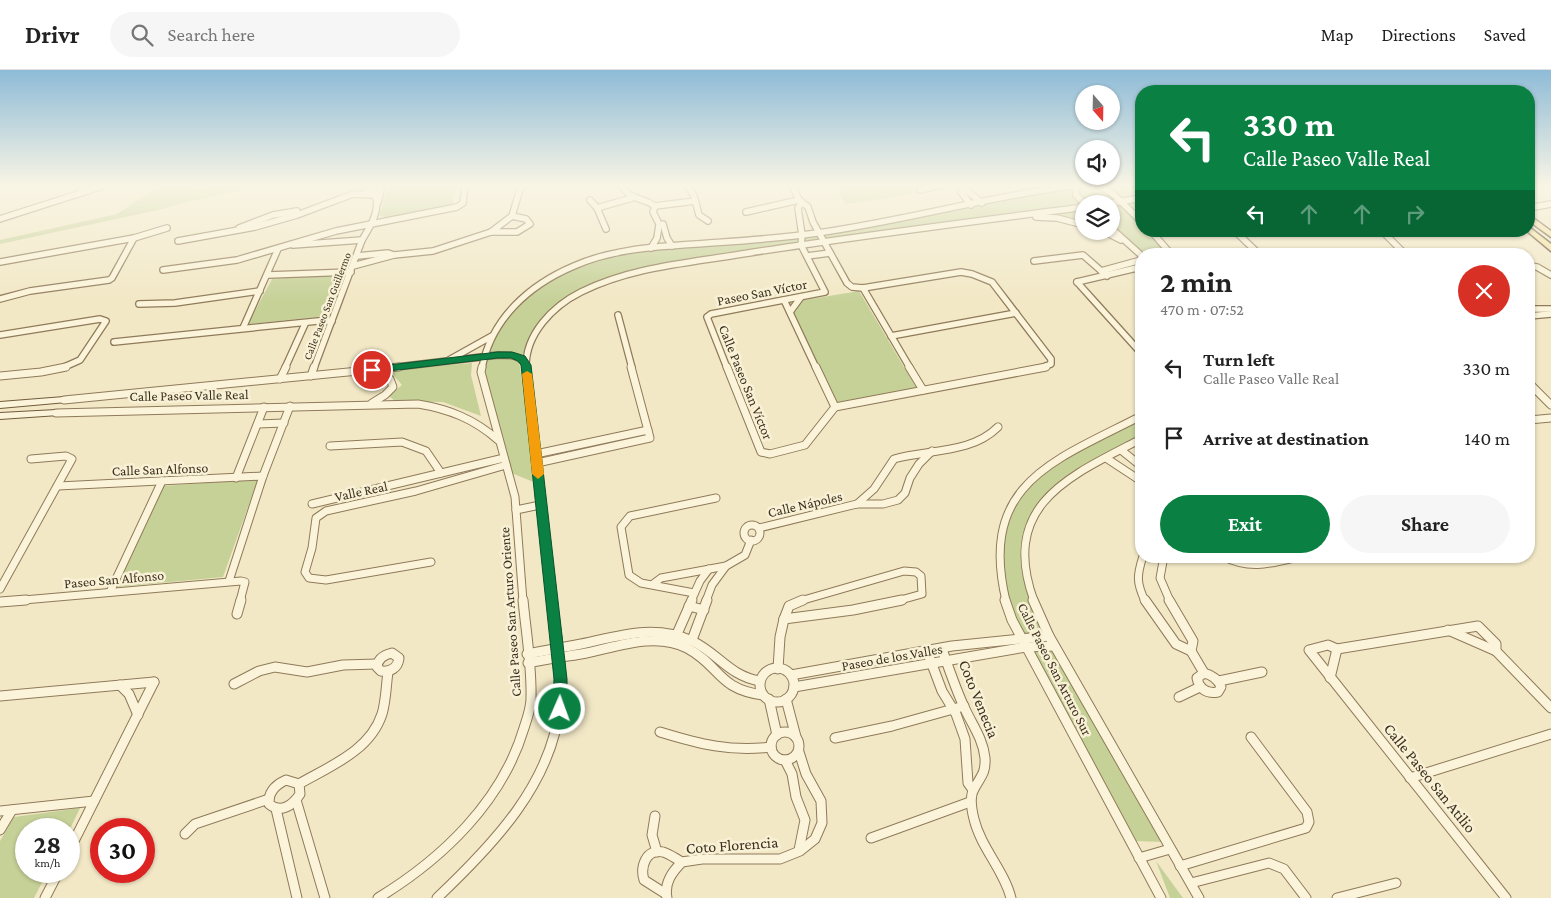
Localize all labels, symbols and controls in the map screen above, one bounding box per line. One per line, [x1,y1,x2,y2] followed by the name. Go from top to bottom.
[110,12,460,57] search box
[25,21,80,48] text: Drivr
[128,21,156,49] icon: search
[168,24,255,45] text: Search here
[1321,25,1353,45] text: Map
[1381,25,1456,45] text: Directions
[1484,25,1526,45] text: Saved
[1075,85,1120,130] north arrow
[1075,85,1120,240] map controls
[1160,105,1225,170] icon: left
[1243,105,1335,144] text: 330 m
[1075,140,1120,185] button: sound
[1243,146,1430,171] text: Calle Paseo Valle Real
[1075,195,1120,240] button: layers
[1242,200,1270,228] icon: left
[1295,200,1323,228] icon: ahead
[1348,200,1376,228] icon: ahead
[1401,200,1429,228] icon: right
[301,250,353,361] street label: Calle Paseo San Guillermo
[1160,265,1232,298] text: 2 min
[1458,265,1510,317] button: close
[716,275,808,309] street label: Paseo San Víctor
[1160,301,1244,318] text: 470 m · 07:52
[716,322,776,442] street label: Calle Paseo San Víctor
[351,349,393,391] pin
[1203,349,1275,370] text: Turn left
[1160,354,1188,382] icon: left
[358,356,386,384] icon: arrive
[1462,358,1510,379] text: 330 m
[1203,370,1339,387] text: Calle Paseo Valle Real
[129,386,249,404] street label: Calle Paseo Valle Real
[1160,424,1188,452] icon: arrive
[1203,428,1369,449] text: Arrive at destination
[1464,428,1510,449] text: 140 m
[111,459,209,479] street label: Calle San Alfonso
[333,478,389,504] street label: Valle Real
[766,488,844,520] street label: Calle Nápoles
[1160,495,1330,553] button: Exit
[1340,495,1510,553] button: Share
[496,527,524,697] street label: Calle Paseo San Arturo Oriente
[63,567,165,591] street label: Paseo San Alfonso
[1015,600,1095,738] street label: Calle Paseo San Arturo Sur
[840,640,944,674] street label: Paseo de los Valles
[956,657,1003,741] street label: Coto Venecia
[533,682,585,734] position arrow
[1381,720,1479,836] street label: Calle Paseo San Atilio
[90,818,155,883] speed limit sign: 30
[34,831,61,858] text: 28
[685,833,779,857] street label: Coto Florencia
[35,856,60,870] text: km/h

